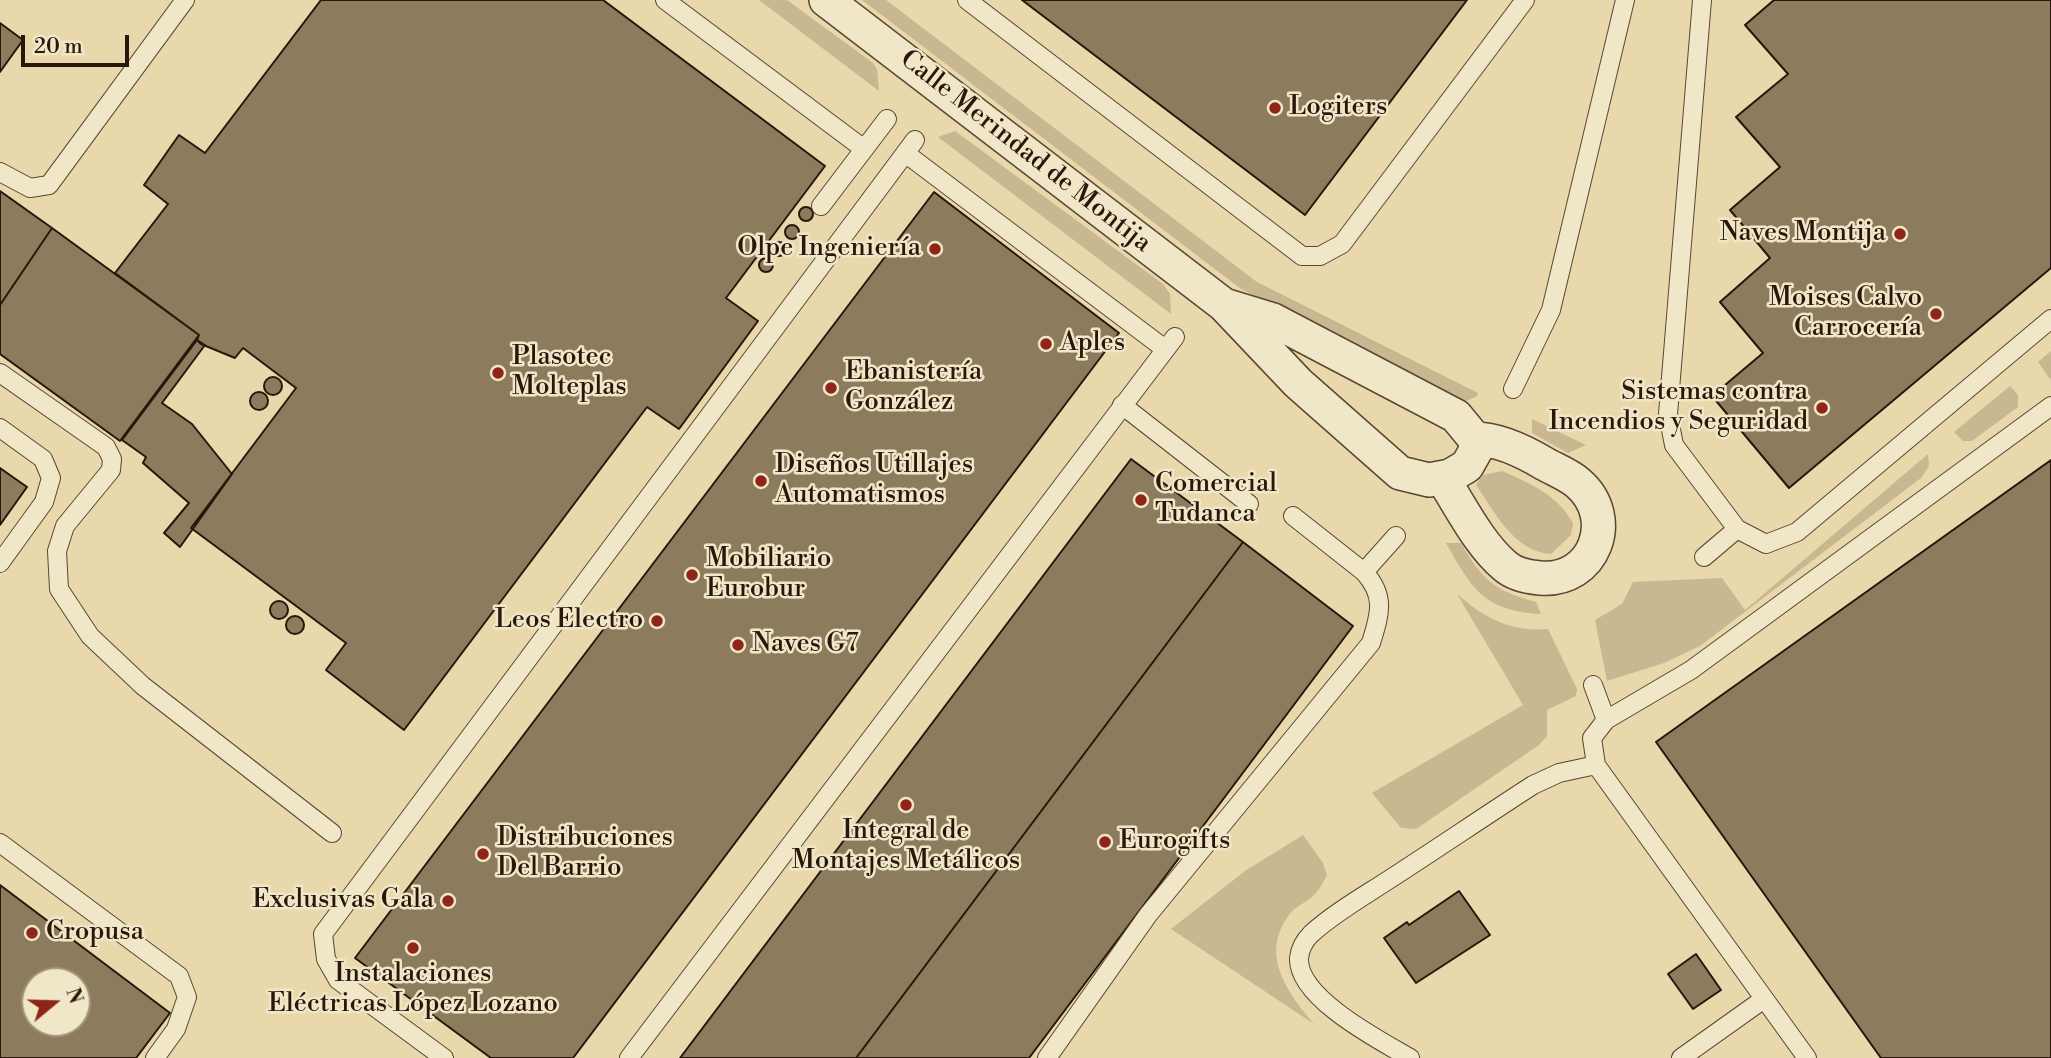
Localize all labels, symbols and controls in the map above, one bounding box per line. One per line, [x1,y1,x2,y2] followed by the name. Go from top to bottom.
[24,21,133,65] scale bar
[34,34,83,60] text: 20 m
[893,44,1157,260] street label: Calle Merindad de Montija
[1289,92,1387,124] place label: Logiters
[1267,100,1283,116] marker: Logiters
[1720,218,1886,250] place label: Naves Montija
[1892,226,1908,242] marker: Naves Montija
[737,233,921,265] place label: Olpe Ingeniería
[927,241,943,257] marker: Olpe Ingeniería
[1769,283,1922,344] place label: Moises Calvo Carrocería
[1928,306,1944,322] marker: Moises Calvo Carrocería
[1060,328,1125,360] place label: Aples
[1038,336,1054,352] marker: Aples
[512,342,627,404] place label: Plasotec Molteplas
[845,357,982,418] place label: Ebanistería González
[490,365,506,381] marker: Plasotec Molteplas
[1549,377,1808,438] place label: Sistemas contra Incendios y Seguridad
[823,380,839,396] marker: Ebanistería González
[1814,400,1830,416] marker: Sistemas contra Incendios y Seguridad
[775,450,973,512] place label: Diseños Utillajes Automatismos
[1155,469,1277,530] place label: Comercial Tudanca
[753,473,769,489] marker: Diseños Utillajes Automatismos
[1133,492,1149,508] marker: Comercial Tudanca
[706,544,831,606] place label: Mobiliario Eurobur
[684,567,700,583] marker: Mobiliario Eurobur
[495,605,643,637] place label: Leos Electro
[649,613,665,629] marker: Leos Electro
[752,629,859,661] place label: Naves G7
[730,637,746,653] marker: Naves G7
[898,797,914,813] marker: Integral de Montajes Metálicos
[792,816,1020,878] place label: Integral de Montajes Metálicos
[497,823,673,884] place label: Distribuciones Del Barrio
[1119,826,1230,858] place label: Eurogifts
[1097,834,1113,850] marker: Eurogifts
[475,846,491,862] marker: Distribuciones Del Barrio
[252,885,434,917] place label: Exclusivas Gala
[440,893,456,909] marker: Exclusivas Gala
[46,917,144,949] place label: Cropusa
[24,925,40,941] marker: Cropusa
[405,940,421,956] marker: Instalaciones Eléctricas López Lozano
[268,959,558,1020] place label: Instalaciones Eléctricas López Lozano
[21,967,91,1037] north arrow
[60,985,88,1007] text: N

